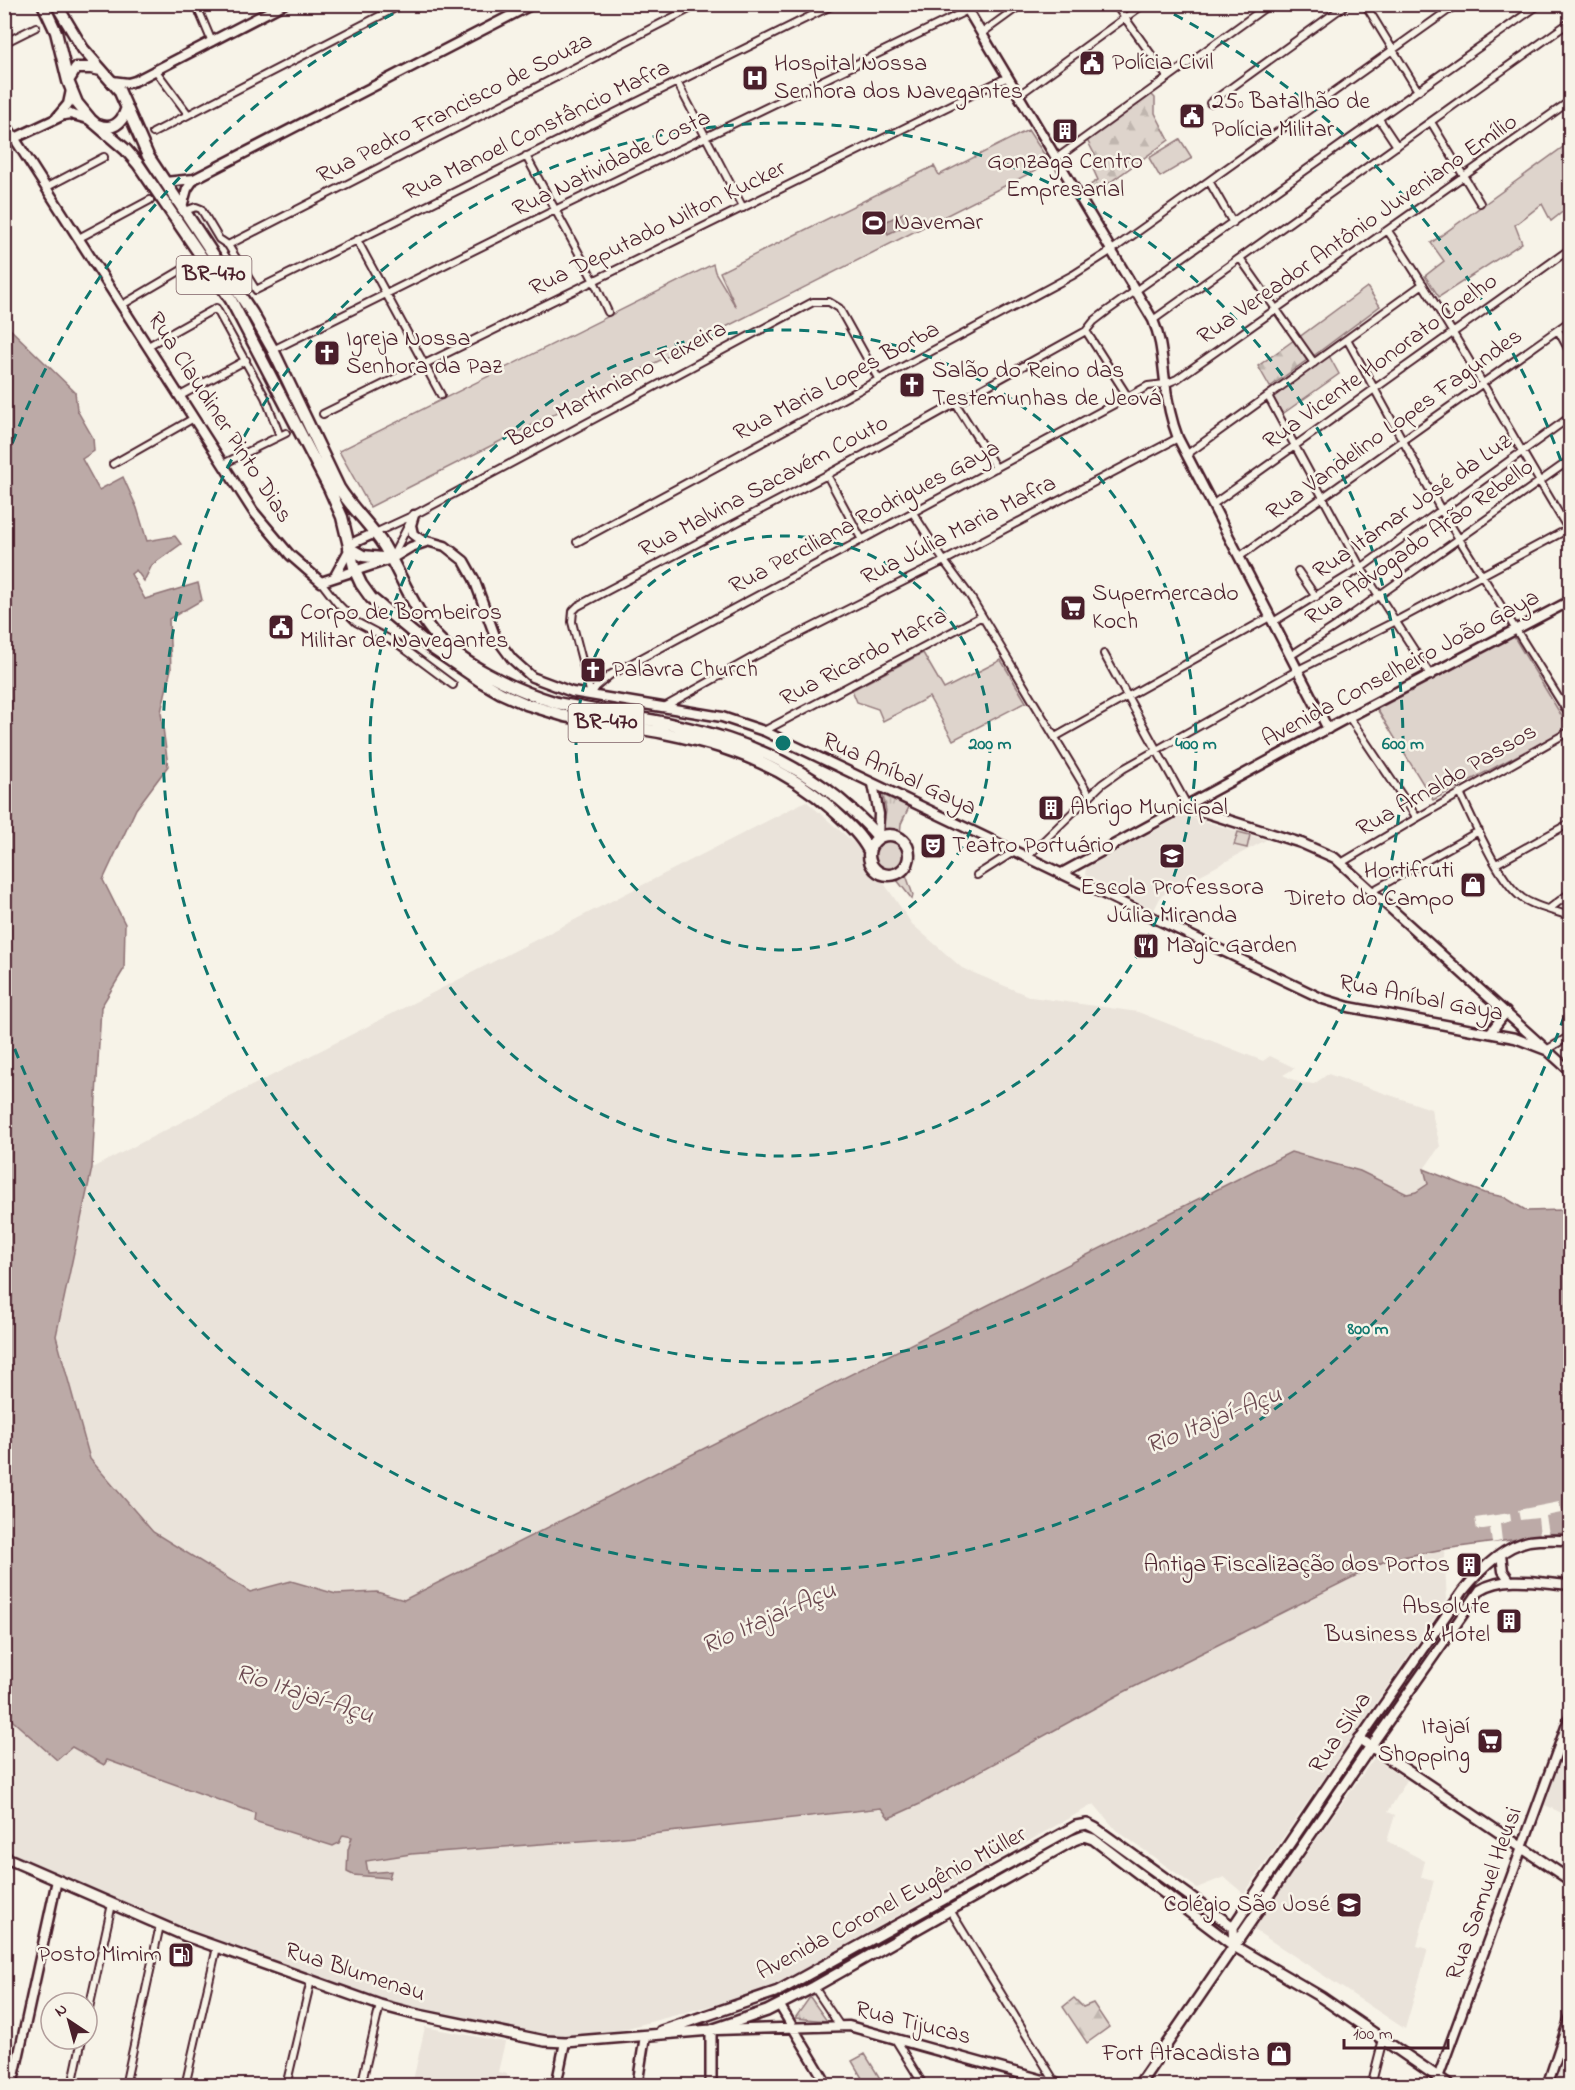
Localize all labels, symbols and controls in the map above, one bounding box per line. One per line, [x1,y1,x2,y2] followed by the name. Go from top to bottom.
[311,24,599,194] street label: Rua Pedro Francisco de Souza
[1112,46,1214,81] place label: Polícia Civil
[774,47,1023,110] place label: Hospital Nossa Senhora dos Navegantes
[1077,48,1107,78] public building icon: Polícia Civil
[398,51,676,211] street label: Rua Manoel Constâncio Mafra
[740,63,770,93] hospital icon: Hospital Nossa Senhora dos Navegantes
[1212,85,1370,148] place label: 25º Batalhão de Polícia Militar
[507,101,717,227] street label: Rua Natividade Costa
[1177,101,1207,131] public building icon: 25º Batalhão de Polícia Militar
[1191,106,1525,354] street label: Rua Vereador Antônio Juveniano Emílio
[1050,116,1080,146] building icon: Gonzaga Centro Empresarial
[987,145,1143,208] place label: Gonzaga Centro Empresarial
[524,151,793,306] street label: Rua Deputado Nilton Kucker
[894,206,983,241] place label: Navemar
[859,208,889,238] sports icon: Navemar
[176,256,252,294] road number: BR-470
[1256,265,1506,459] street label: Rua Vicente Honorato Coelho
[137,305,301,531] street label: Rua Claudiner Pinto Dias
[500,312,733,458] street label: Beco Martimiano Teixeira
[728,313,946,451] street label: Rua Maria Lopes Borba
[1260,320,1530,530] street label: Rua Vandelino Lopes Fagundes
[346,322,503,385] place label: Igreja Nossa Senhora da Paz
[312,338,342,368] church icon: Igreja Nossa Senhora da Paz
[932,354,1161,417] place label: Salão do Reino das Testemunhas de Jeová
[897,370,927,400] church icon: Salão do Reino das Testemunhas de Jeová
[633,406,895,568] street label: Rua Malvina Sacavém Couto
[1306,425,1520,589] street label: Rua Itamar José da Luz
[723,432,1007,605] street label: Rua Perciliana Rodrigues Gaya
[1298,451,1542,635] street label: Rua Advogado Arão Rebello
[855,467,1063,595] street label: Rua Júlia Maria Mafra
[1092,577,1239,640] place label: Supermercado Koch
[1256,581,1547,758] street label: Avenida Conselheiro João Gaya
[1058,593,1088,623] supermarket icon: Supermercado Koch
[300,596,508,659] place label: Corpo de Bombeiros Militar de Navegantes
[774,599,954,717] street label: Rua Ricardo Mafra
[266,612,296,642] public building icon: Corpo de Bombeiros Militar de Navegantes
[612,653,758,688] place label: Palavra Church
[578,655,608,685] church icon: Palavra Church
[568,704,644,742] road number: BR-470
[1350,715,1544,847] street label: Rua Arnaldo Passos
[816,724,982,827] street label: Rua Aníbal Gaya
[968,732,1012,758] text: 200 m
[1175,732,1217,758] text: 400 m
[1382,732,1424,758] text: 600 m
[773,733,793,753] centre of rings
[1070,791,1228,826] place label: Abrigo Municipal
[1036,793,1066,823] building icon: Abrigo Municipal
[952,829,1114,864] place label: Teatro Portuário
[918,831,948,861] theatre icon: Teatro Portuário
[1157,841,1187,871] school or university icon: Escola Professora Júlia Miranda
[1284,854,1454,917] place label: Hortifruti Direto do Campo
[1458,870,1488,900] shop icon: Hortifruti Direto do Campo
[1080,871,1264,934] place label: Escola Professora Júlia Miranda
[1166,929,1297,964] place label: Magic Garden
[1131,931,1161,961] restaurant icon: Magic Garden
[1336,966,1506,1033] street label: Rua Aníbal Gaya
[1347,1317,1388,1343] text: 800 m
[1140,1376,1288,1466] water label: Rio Itajaí-Açu
[1144,1548,1450,1583] place label: Antiga Fiscalização dos Portos
[1454,1550,1484,1580] building icon: Antiga Fiscalização dos Portos
[695,1572,843,1666] water label: Rio Itajaí-Açu
[1323,1590,1490,1653] place label: Absolute Business & Hotel
[1494,1606,1524,1636] building icon: Absolute Business & Hotel
[230,1655,379,1735] water label: Rio Itajaí-Açu
[1301,1685,1381,1781] street label: Rua Silva
[1378,1710,1470,1773] place label: Itajaí Shopping
[1475,1726,1505,1756] supermarket icon: Itajaí Shopping
[1437,1802,1533,1986] street label: Rua Samuel Heusi
[751,1818,1034,1990] street label: Avenida Coronel Eugênio Müller
[1163,1888,1330,1923] place label: Colégio São José
[1334,1890,1364,1920] school or university icon: Colégio São José
[280,1934,430,2012] street label: Rua Blumenau
[38,1938,162,1973] place label: Posto Mimim
[166,1940,196,1970] fuel station icon: Posto Mimim
[39,1991,99,2051] north arrow
[851,1993,975,2055] street label: Rua Tijucas
[50,1997,73,2023] text: N
[1344,2012,1448,2050] scale bar
[1353,2022,1393,2048] text: 100 m
[1101,2037,1260,2072] place label: Fort Atacadista
[1264,2039,1294,2069] shop icon: Fort Atacadista

